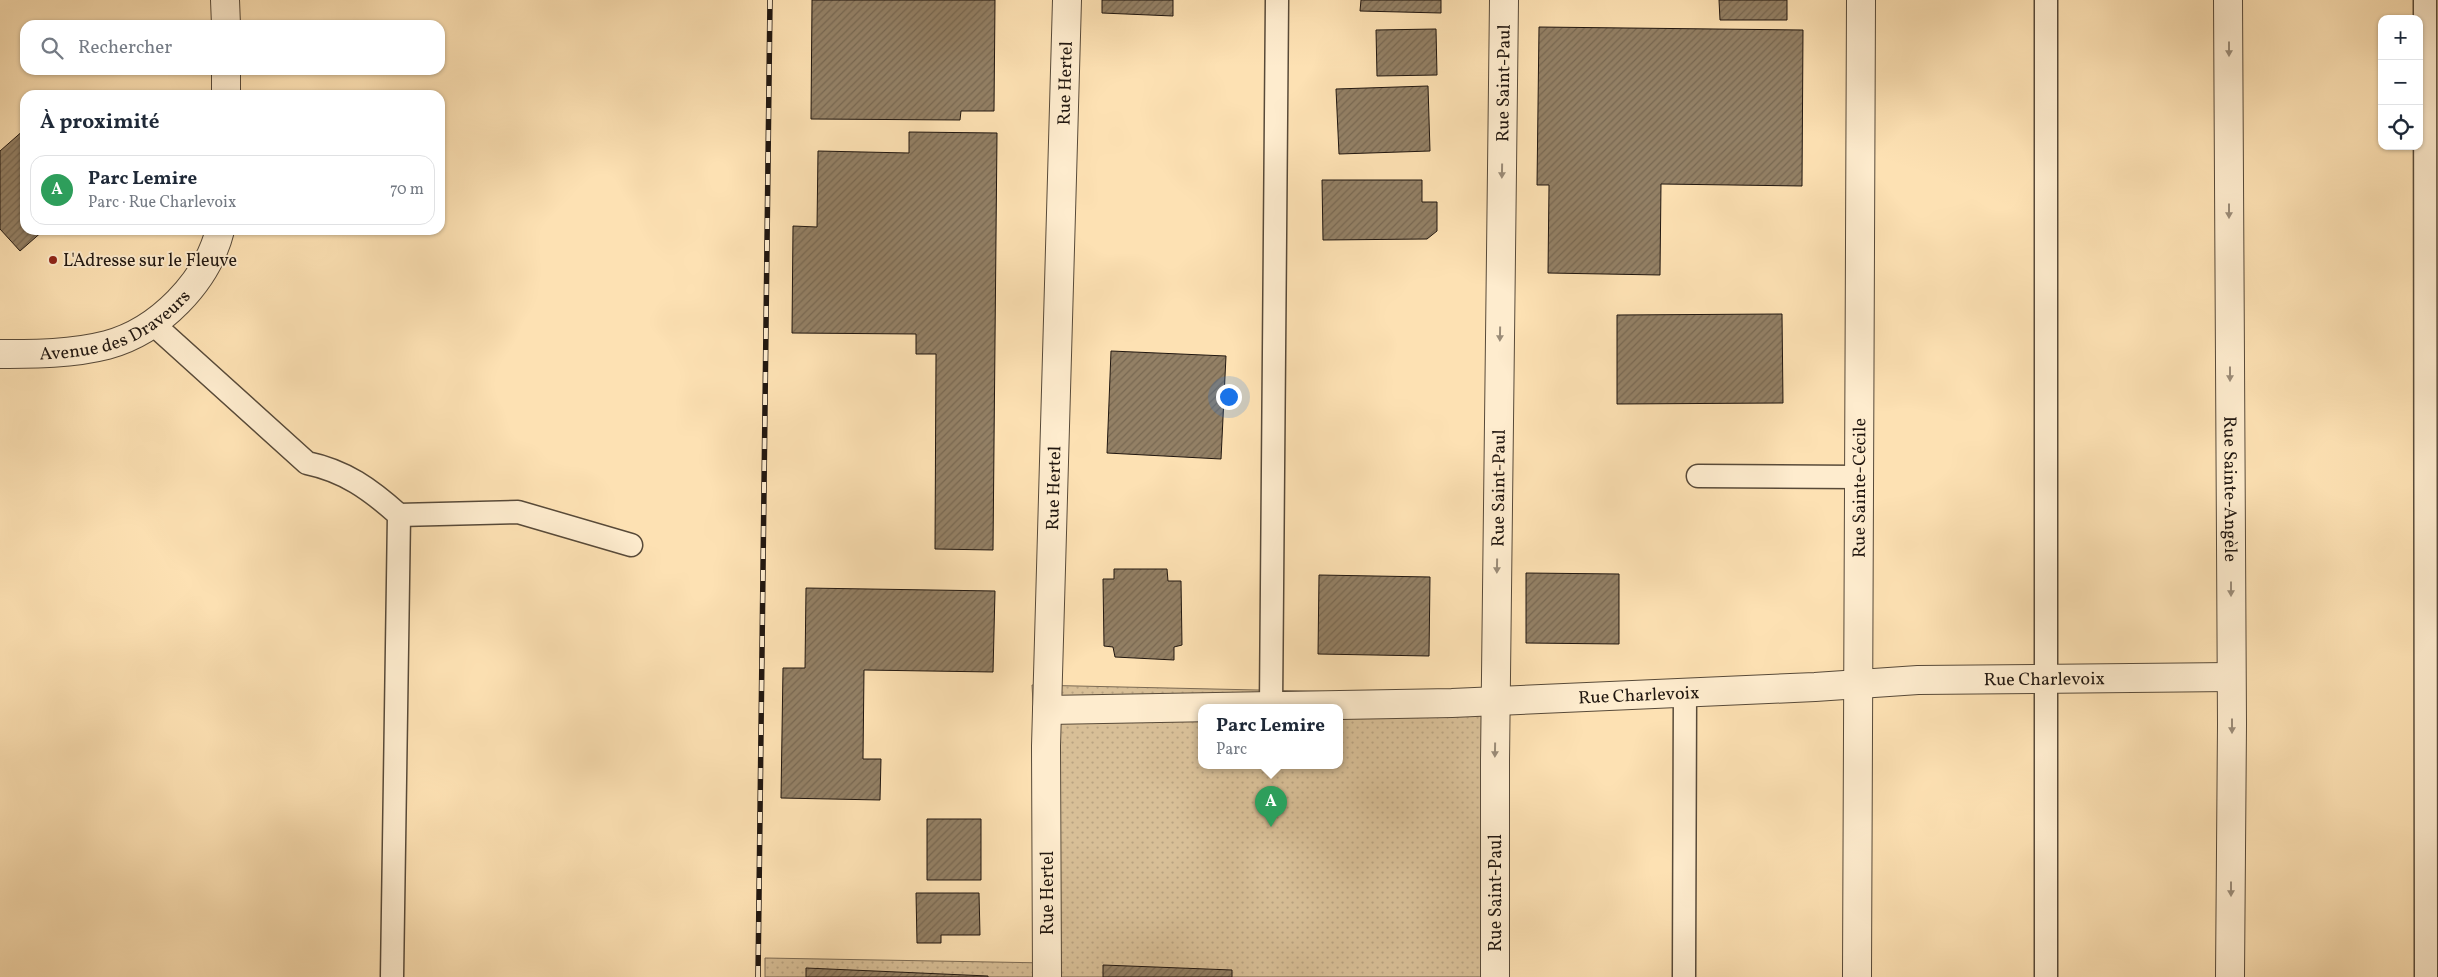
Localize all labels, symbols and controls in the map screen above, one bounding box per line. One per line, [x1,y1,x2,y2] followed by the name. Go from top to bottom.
[2378,15,2423,150] map controls
[2378,15,2423,60] button: +
[20,20,445,75] search box
[1491,24,1518,142] street label: Rue Saint-Paul
[38,34,66,62] icon: search
[78,35,172,61] text: Rechercher
[1052,41,1080,126] street label: Rue Hertel
[2225,41,2233,57] one-way arrow
[2378,60,2423,105] button: −
[2378,105,2423,150] button: locate
[40,108,159,137] text: À proximité
[1498,163,1506,179] one-way arrow
[88,166,197,192] text: Parc Lemire
[51,179,63,201] text: A
[390,179,424,201] text: 70 m
[88,192,236,214] text: Parc · Rue Charlevoix
[2225,203,2233,219] one-way arrow
[63,249,237,274] place label: L'Adresse sur le Fleuve
[47,254,59,266] marker: L'Adresse sur le Fleuve
[39,285,197,368] street label: Avenue des Draveurs
[1496,326,1504,342] one-way arrow
[2226,366,2234,382] one-way arrow
[1216,384,1242,410] your location
[2216,416,2242,562] street label: Rue Sainte-Angèle
[1848,418,1873,558] street label: Rue Sainte-Cécile
[1487,429,1513,547] street label: Rue Saint-Paul
[1041,446,1068,531] street label: Rue Hertel
[1493,558,1501,574] one-way arrow
[2227,581,2235,597] one-way arrow
[1984,667,2105,693] street label: Rue Charlevoix
[1578,681,1700,711] street label: Rue Charlevoix
[1198,704,1343,769] popup
[1216,713,1325,739] text: Parc Lemire
[2228,718,2236,734] one-way arrow
[1216,739,1247,761] text: Parc
[1491,742,1499,758] one-way arrow
[1255,786,1287,827] pin: A
[1484,834,1509,952] street label: Rue Saint-Paul
[1036,851,1061,935] street label: Rue Hertel
[2227,881,2235,897] one-way arrow

